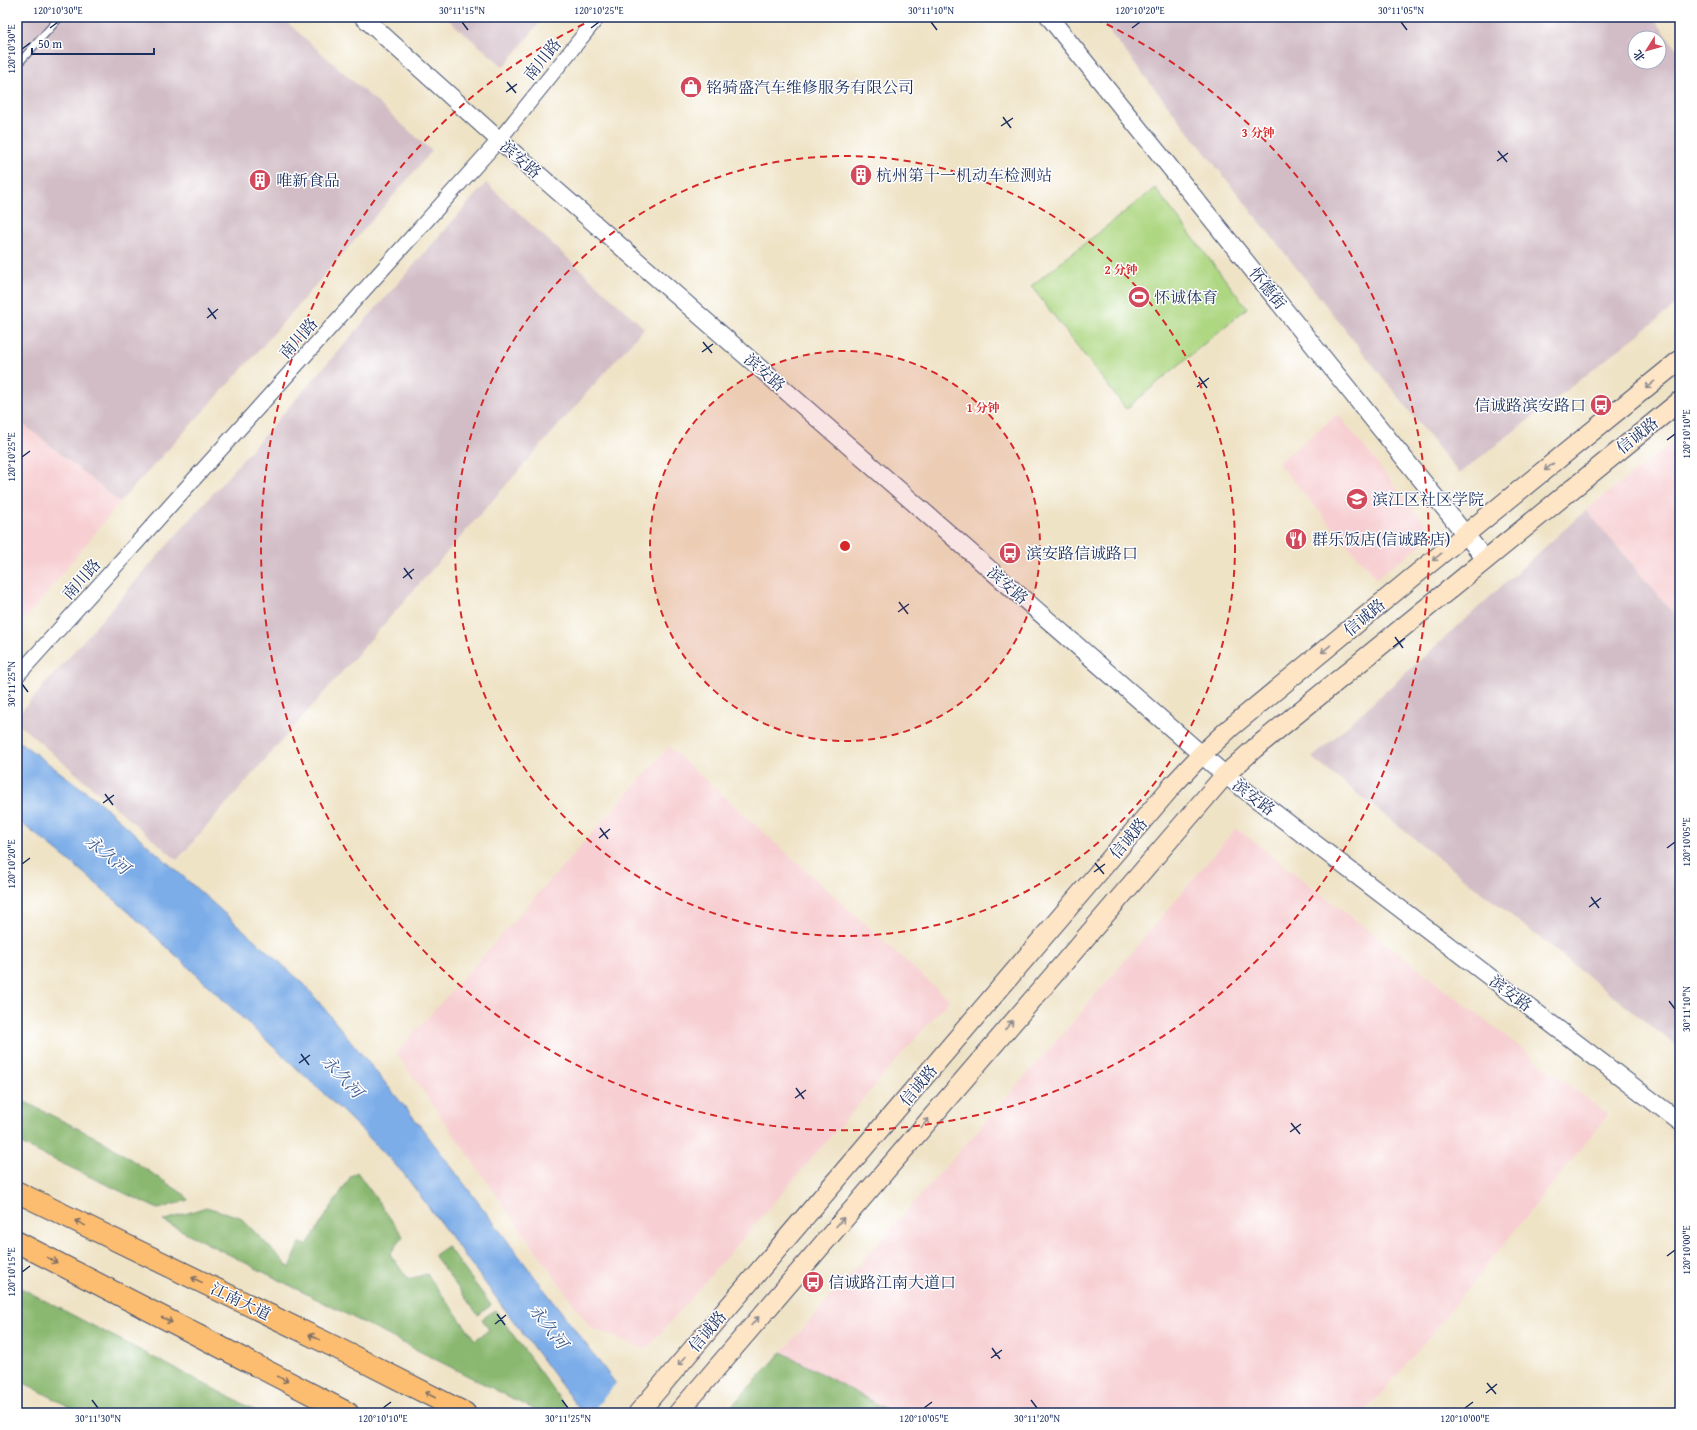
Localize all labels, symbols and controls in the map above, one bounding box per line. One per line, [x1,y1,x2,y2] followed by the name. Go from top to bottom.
[33,3,83,18] text: 120°10'30"E
[439,3,485,18] text: 30°11'15"N
[574,3,624,18] text: 120°10'25"E
[908,3,954,18] text: 30°11'10"N
[1115,3,1165,18] text: 120°10'20"E
[1378,3,1424,18] text: 30°11'05"N
[4,24,19,74] text: 120°10'30"E
[32,30,154,56] scale bar
[1627,30,1667,70] north arrow
[518,33,566,85] street label: 南川路
[38,35,62,52] text: 50 m
[1629,47,1649,65] text: 北
[678,74,704,100] shop icon: 铭骑盛汽车维修服务有限公司
[706,75,914,99] place label: 铭骑盛汽车维修服务有限公司
[1242,124,1274,141] text: 3 分钟
[495,134,547,184] street label: 滨安路
[848,162,874,188] building icon: 杭州第十一机动车检测站
[876,163,1052,187] place label: 杭州第十一机动车检测站
[247,167,273,193] building icon: 唯新食品
[276,168,340,192] place label: 唯新食品
[1105,261,1137,278] text: 2 分钟
[1244,262,1292,314] street label: 怀德街
[1126,284,1152,310] sports icon: 怀诚体育
[1154,285,1218,309] place label: 怀诚体育
[273,312,323,364] street label: 南川路
[739,347,791,397] street label: 滨安路
[1644,380,1655,389] one-way arrow
[1588,392,1614,418] bus stop icon: 信诚路滨安路口
[1474,393,1586,417] place label: 信诚路滨安路口
[967,399,999,416] text: 1 分钟
[1679,409,1694,459] text: 120°10'10"E
[1611,411,1663,459] street label: 信诚路
[4,432,19,482] text: 120°10'25"E
[1544,463,1555,472] one-way arrow
[1344,486,1370,512] school or university icon: 滨江区社区学院
[1372,487,1484,511] place label: 滨江区社区学院
[1283,526,1309,552] restaurant icon: 群乐饭店(信诚路店)
[1312,527,1450,551] place label: 群乐饭店(信诚路店)
[838,539,852,553] centre of rings
[997,540,1023,566] bus stop icon: 滨安路信诚路口
[1026,541,1138,565] place label: 滨安路信诚路口
[56,553,106,605] street label: 南川路
[1431,553,1442,562] one-way arrow
[982,560,1034,610] street label: 滨安路
[1338,592,1390,642] street label: 信诚路
[1320,644,1331,653] one-way arrow
[4,661,19,707] text: 30°11'25"N
[1228,773,1280,821] street label: 滨安路
[1103,812,1153,864] street label: 信诚路
[1679,817,1694,867] text: 120°10'05"E
[80,828,138,882] water label: 永久河
[4,839,19,889] text: 120°10'20"E
[1485,969,1537,1017] street label: 滨安路
[1679,986,1694,1032] text: 30°11'10"N
[1005,1019,1014,1030] one-way arrow
[316,1049,372,1105] water label: 永久河
[893,1059,943,1111] street label: 信诚路
[920,1118,929,1129] one-way arrow
[835,1217,844,1227] one-way arrow
[75,1219,87,1226] one-way arrow
[1679,1225,1694,1275] text: 120°10'00"E
[4,1247,19,1297] text: 120°10'15"E
[45,1257,57,1264] one-way arrow
[800,1269,826,1295] bus stop icon: 信诚路江南大道口
[828,1270,956,1294] place label: 信诚路江南大道口
[191,1276,203,1283] one-way arrow
[207,1276,275,1326] street label: 江南大道
[523,1298,576,1356] water label: 永久河
[682,1305,732,1357] street label: 信诚路
[751,1316,760,1326] one-way arrow
[161,1317,173,1324] one-way arrow
[308,1333,320,1340] one-way arrow
[677,1355,686,1366] one-way arrow
[277,1376,289,1383] one-way arrow
[424,1391,436,1398] one-way arrow
[75,1411,121,1426] text: 30°11'30"N
[358,1411,408,1426] text: 120°10'10"E
[545,1411,591,1426] text: 30°11'25"N
[899,1411,949,1426] text: 120°10'05"E
[1014,1411,1060,1426] text: 30°11'20"N
[1440,1411,1490,1426] text: 120°10'00"E

